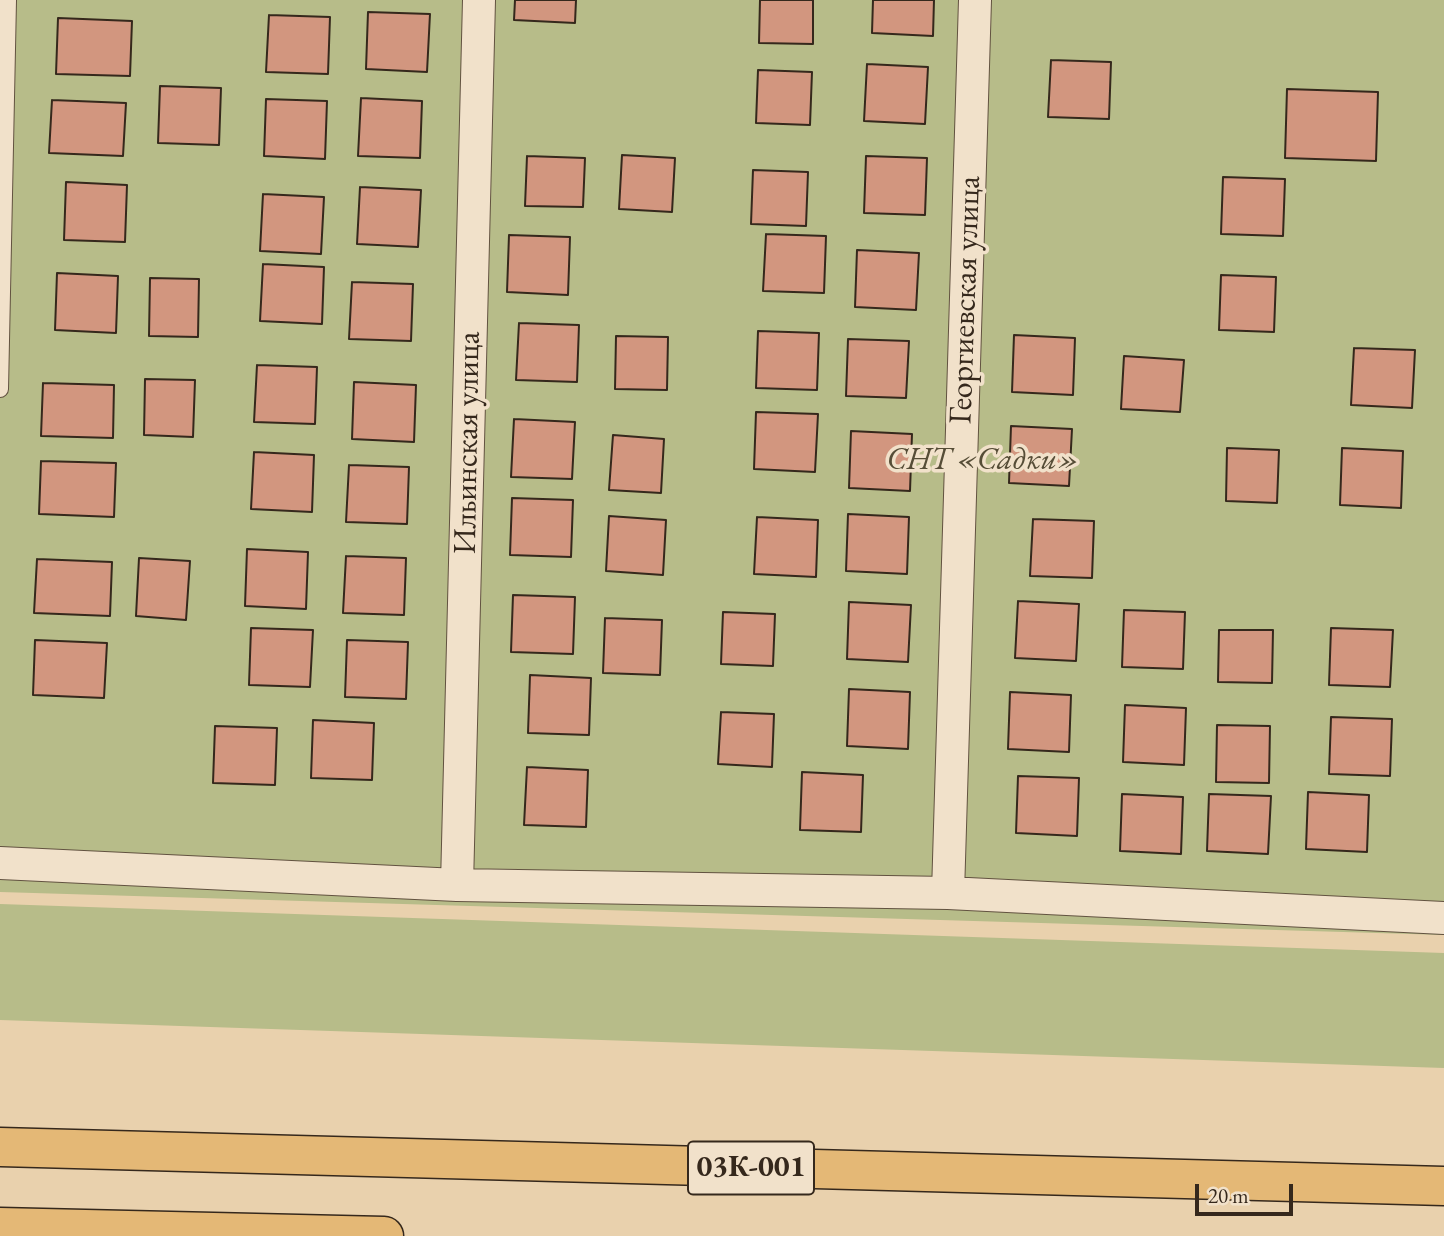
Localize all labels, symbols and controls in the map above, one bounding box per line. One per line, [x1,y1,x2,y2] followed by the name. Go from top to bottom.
[942,175,990,425] street label: Георгиевская улица
[447,331,489,555] street label: Ильинская улица
[887,441,1079,479] park label: СНТ «Садки»
[688,1142,814,1194] road number: 03К-001
[1199,1170,1297,1214] scale bar
[1208,1182,1249,1209] text: 20 m

